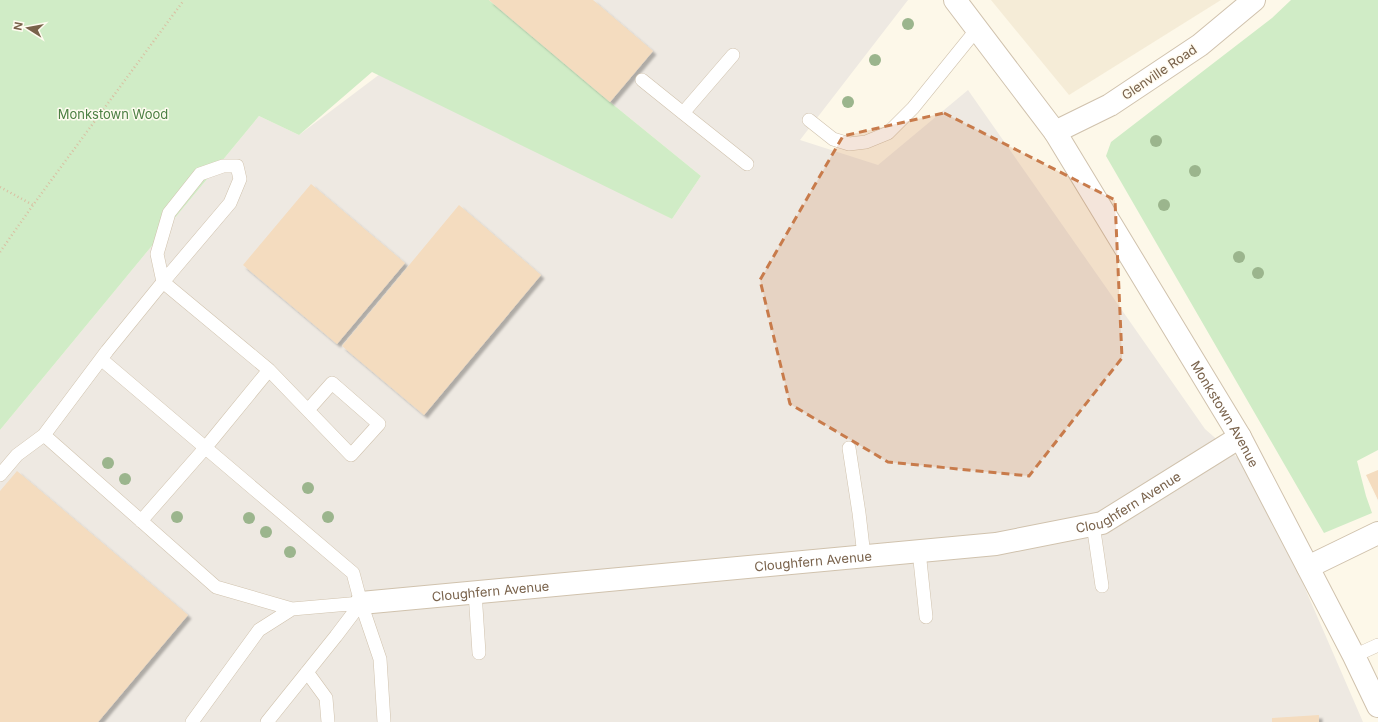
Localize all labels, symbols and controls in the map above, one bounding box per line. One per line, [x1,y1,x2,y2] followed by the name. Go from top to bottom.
[8,8,48,48] north arrow
[11,21,26,32] text: N
[1118,41,1200,103] street label: Glenville Road
[58,106,168,122] park label: Monkstown Wood
[1188,358,1262,470] street label: Monkstown Avenue
[1074,468,1184,536] street label: Cloughfern Avenue
[754,548,873,574] street label: Cloughfern Avenue
[431,578,550,604] street label: Cloughfern Avenue

